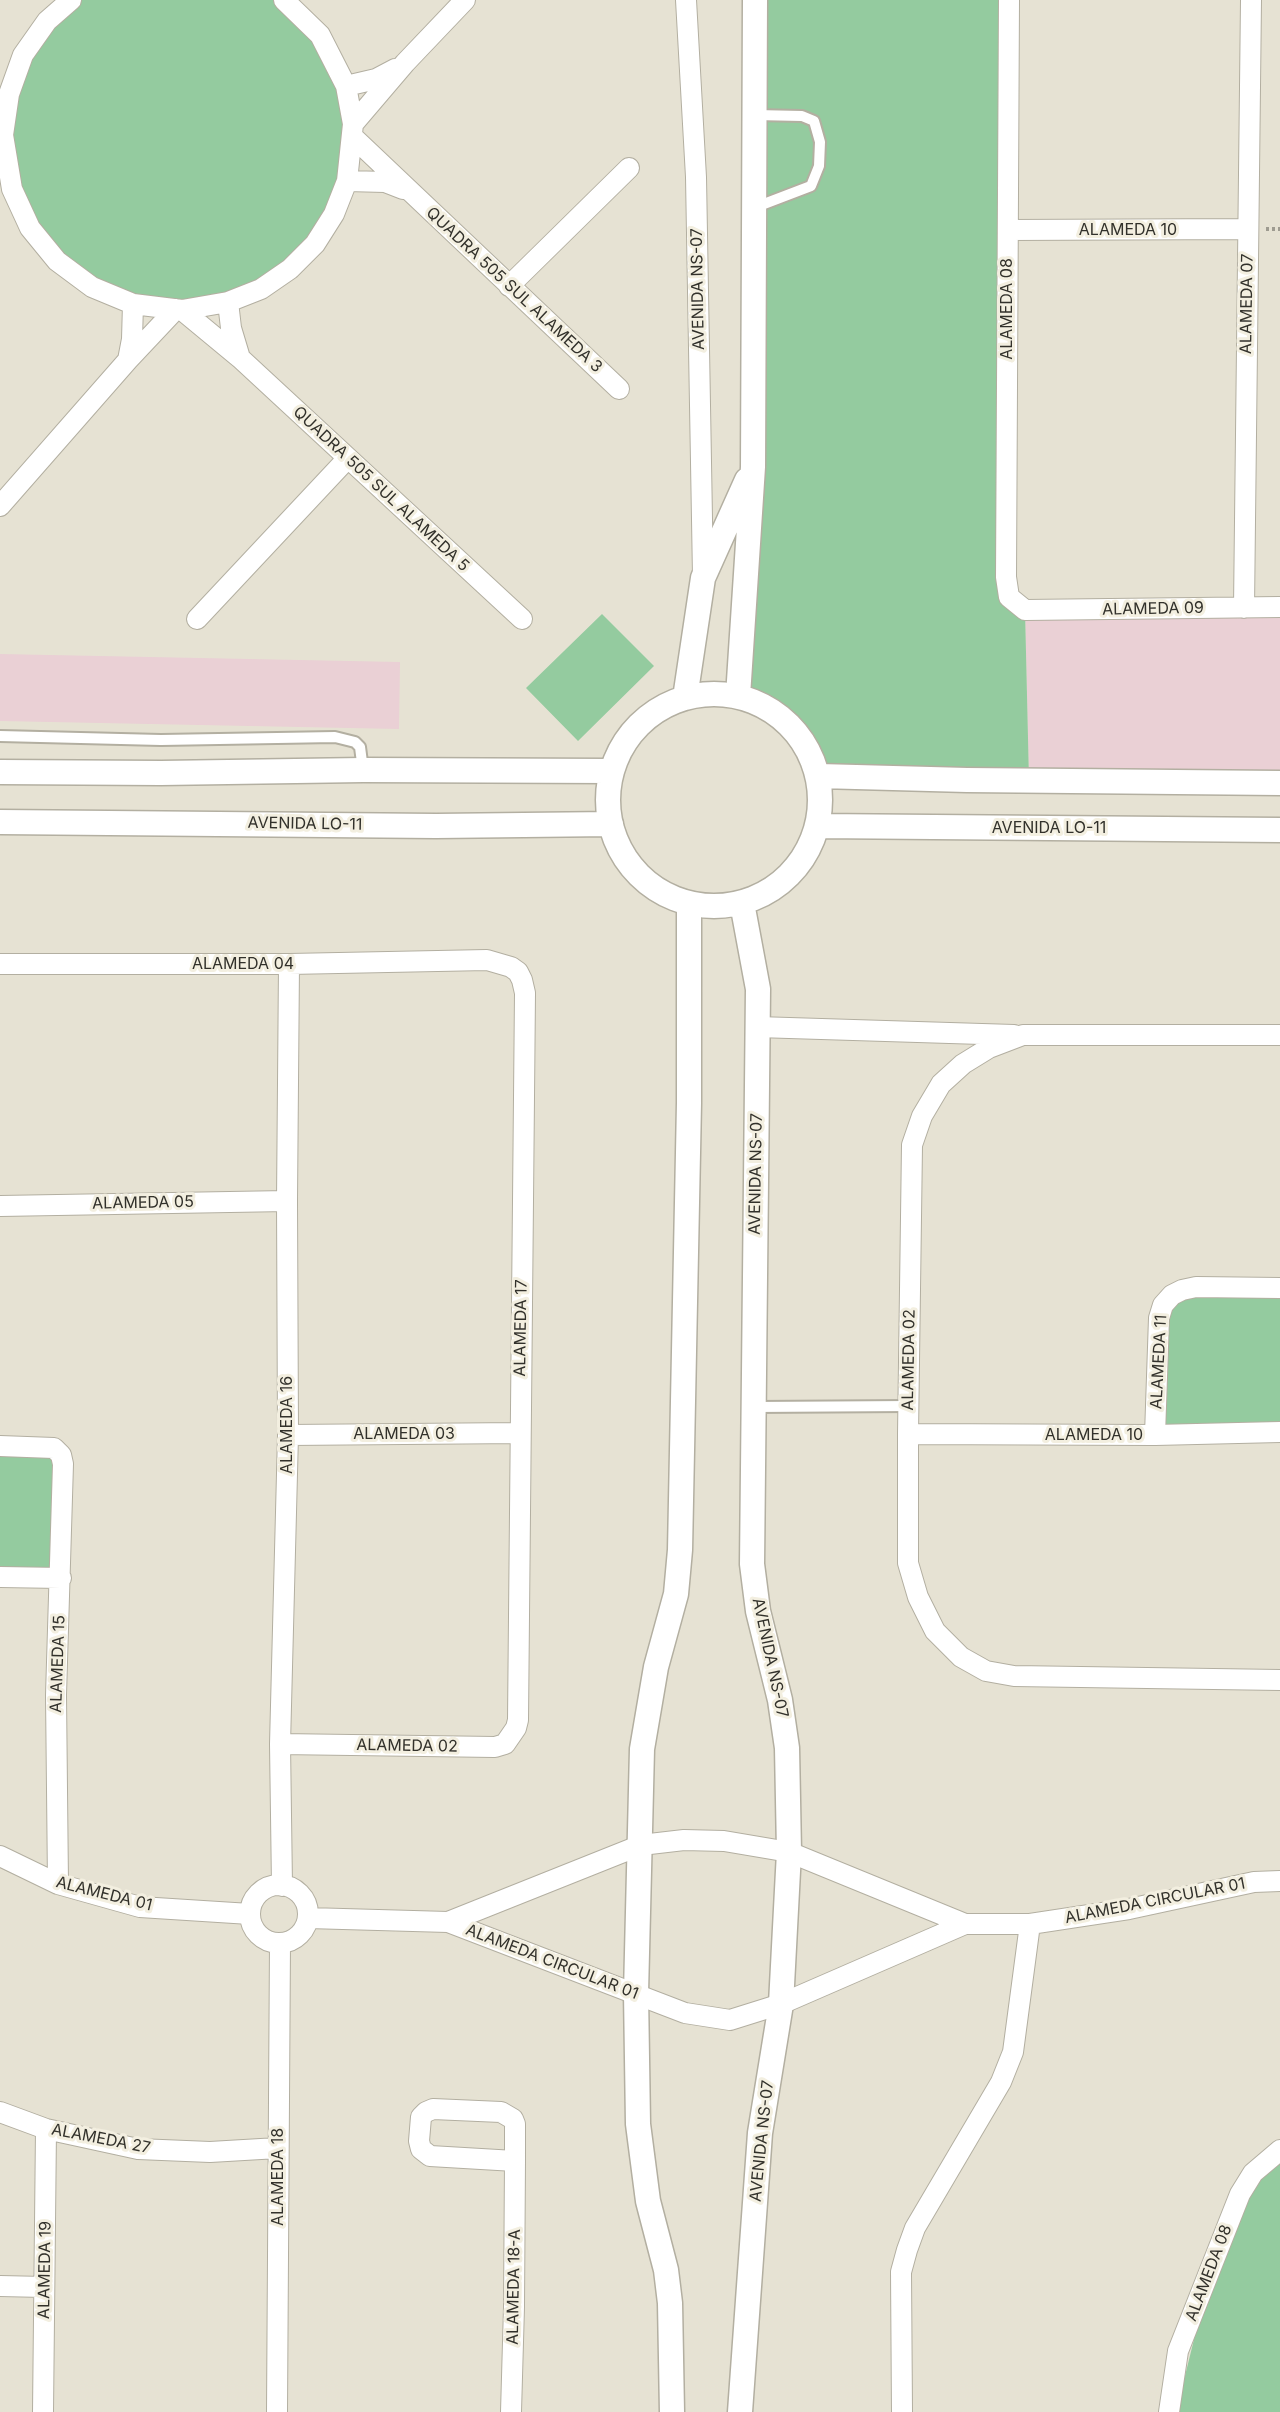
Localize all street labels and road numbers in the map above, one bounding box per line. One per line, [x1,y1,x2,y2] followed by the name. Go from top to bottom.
[422,203,606,377] street label: QUADRA 505 SUL ALAMEDA 3
[1079,220,1177,240] street label: ALAMEDA 10
[687,228,709,350] street label: AVENIDA NS-07
[1237,254,1257,354] street label: ALAMEDA 07
[997,258,1017,360] street label: ALAMEDA 08
[289,402,473,576] street label: QUADRA 505 SUL ALAMEDA 5
[1102,599,1204,619] street label: ALAMEDA 09
[247,813,363,835] street label: AVENIDA LO-11
[992,818,1106,838] street label: AVENIDA LO-11
[192,954,294,974] street label: ALAMEDA 04
[745,1113,767,1235] street label: AVENIDA NS-07
[92,1193,194,1213] street label: ALAMEDA 05
[511,1279,531,1377] street label: ALAMEDA 17
[899,1309,919,1411] street label: ALAMEDA 02
[1147,1314,1171,1410] street label: ALAMEDA 11
[277,1376,297,1474] street label: ALAMEDA 16
[353,1424,455,1444] street label: ALAMEDA 03
[1045,1425,1143,1445] street label: ALAMEDA 10
[748,1596,792,1720] street label: AVENIDA NS-07
[47,1615,69,1713] street label: ALAMEDA 15
[356,1736,458,1756] street label: ALAMEDA 02
[54,1873,154,1915] street label: ALAMEDA 01
[1063,1874,1247,1928] street label: ALAMEDA CIRCULAR 01
[463,1920,641,2004] street label: ALAMEDA CIRCULAR 01
[746,2079,778,2203] street label: AVENIDA NS-07
[50,2120,152,2158] street label: ALAMEDA 27
[268,2128,288,2226] street label: ALAMEDA 18
[35,2221,55,2319] street label: ALAMEDA 19
[1182,2222,1236,2324] street label: ALAMEDA 08
[503,2229,525,2345] street label: ALAMEDA 18-A

